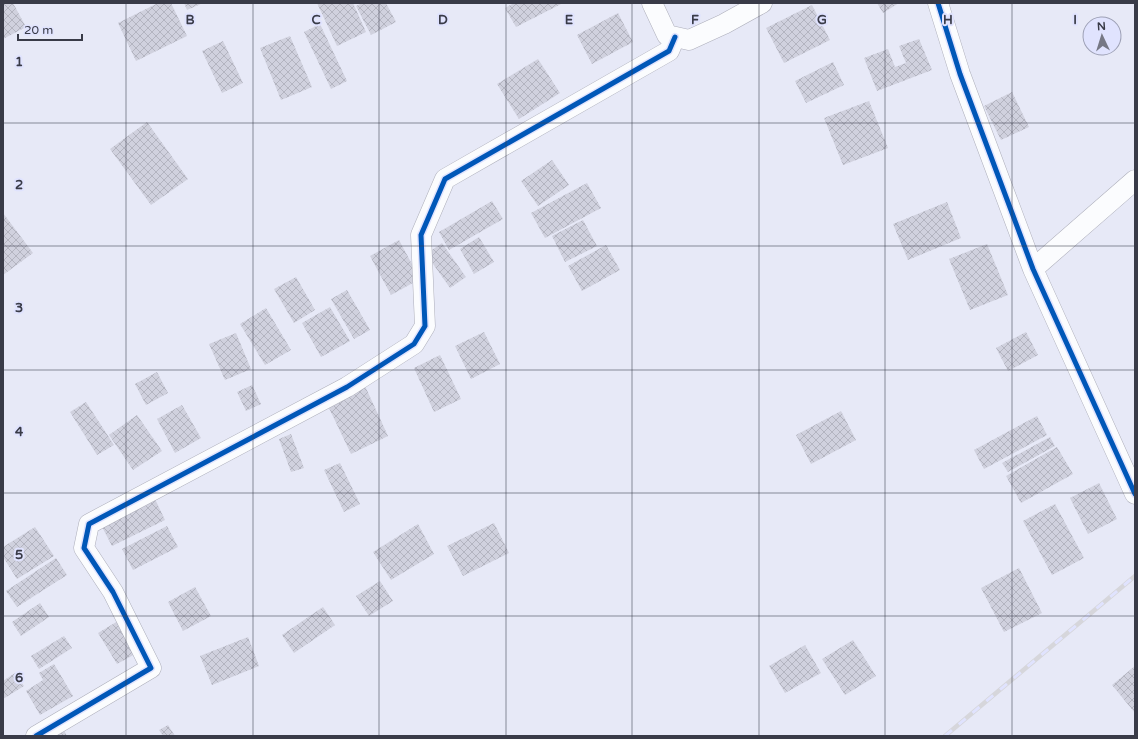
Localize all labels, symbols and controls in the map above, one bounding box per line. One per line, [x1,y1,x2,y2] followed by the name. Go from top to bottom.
[185,12,195,28] text: B
[311,12,321,28] text: C
[438,12,448,28] text: D
[565,12,573,28] text: E
[691,12,699,28] text: F
[817,12,827,28] text: G
[943,12,953,28] text: H
[1073,12,1077,28] text: I
[18,16,82,42] scale bar
[1082,16,1122,56] north arrow
[1096,20,1106,33] text: N
[24,23,53,37] text: 20 m
[15,54,23,70] text: 1
[15,177,23,193] text: 2
[15,300,23,316] text: 3
[15,424,24,440] text: 4
[15,547,23,563] text: 5
[15,670,23,686] text: 6

